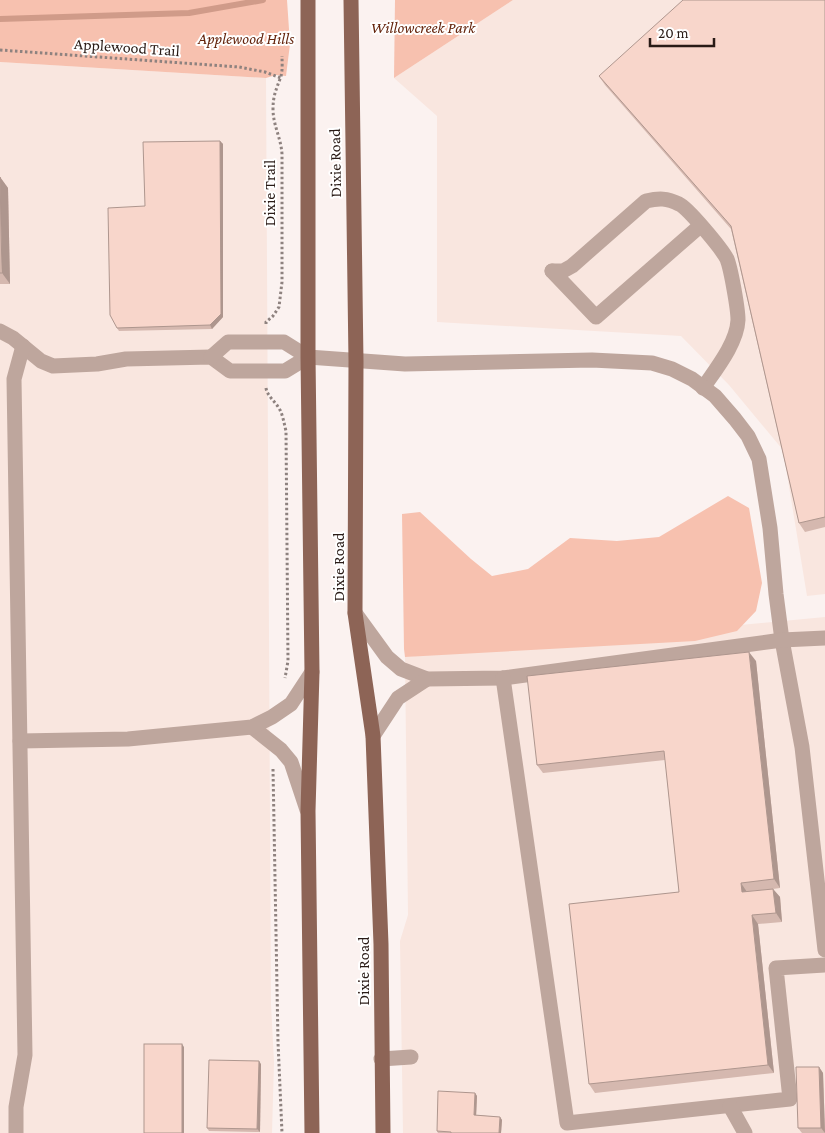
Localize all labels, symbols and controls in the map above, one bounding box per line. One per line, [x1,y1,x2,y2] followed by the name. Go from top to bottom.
[650,15,714,47] scale bar
[371,19,476,36] park label: Willowcreek Park
[658,25,689,41] text: 20 m
[197,30,294,48] park label: Applewood Hills
[74,35,180,60] street label: Applewood Trail
[326,128,344,198] street label: Dixie Road
[261,160,278,226] street label: Dixie Trail
[330,532,347,602] street label: Dixie Road
[355,936,372,1006] street label: Dixie Road

